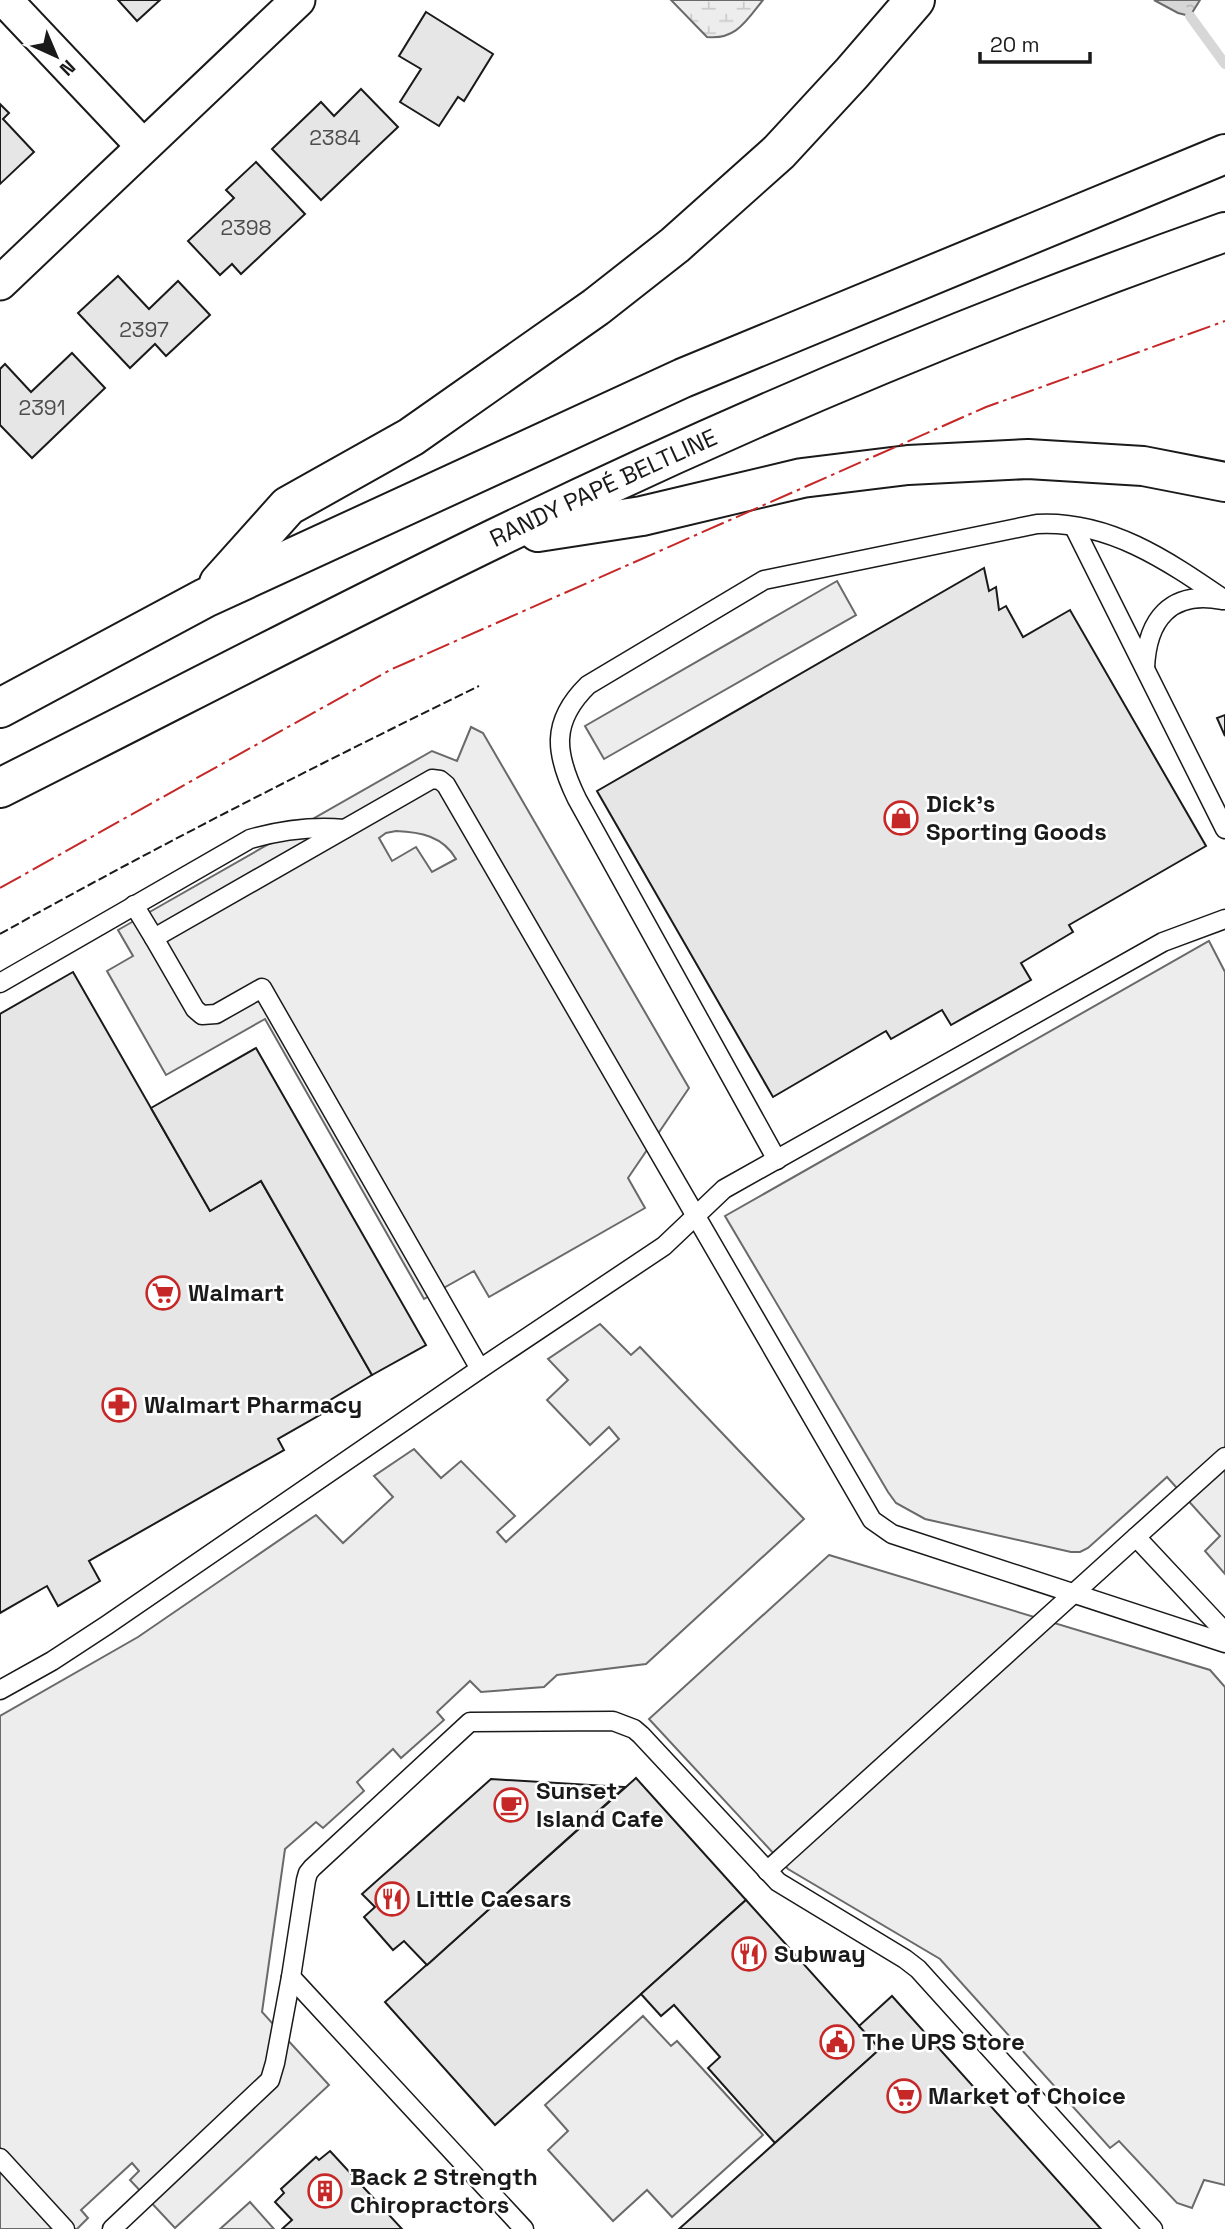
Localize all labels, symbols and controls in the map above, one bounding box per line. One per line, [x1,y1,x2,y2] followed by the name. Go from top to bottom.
[21,21,91,91] north arrow
[980,21,1090,65] scale bar
[990,31,1040,58] text: 20 m
[54,54,81,81] text: N
[309,124,361,151] house number: 2384
[220,214,272,241] house number: 2398
[119,316,169,343] house number: 2397
[19,394,65,421] house number: 2391
[484,421,722,554] street label: RANDY PAPÉ BELTLINE
[926,788,1107,847] place label: Dick's Sporting Goods
[882,799,920,837] shop icon: Dick's Sporting Goods
[144,1274,182,1312] supermarket icon: Walmart
[188,1277,284,1308] place label: Walmart
[100,1386,138,1424] pharmacy icon: Walmart Pharmacy
[144,1389,362,1420] place label: Walmart Pharmacy
[536,1775,664,1834] place label: Sunset Island Cafe
[492,1786,530,1824] cafe icon: Sunset Island Cafe
[373,1880,411,1918] restaurant icon: Little Caesars
[416,1883,572,1914] place label: Little Caesars
[730,1935,768,1973] restaurant icon: Subway
[774,1938,866,1969] place label: Subway
[818,2023,856,2061] public building icon: The UPS Store
[862,2026,1025,2057] place label: The UPS Store
[885,2077,923,2115] supermarket icon: Market of Choice
[928,2080,1126,2111] place label: Market of Choice
[350,2161,538,2220] place label: Back 2 Strength Chiropractors
[306,2172,344,2210] building icon: Back 2 Strength Chiropractors

